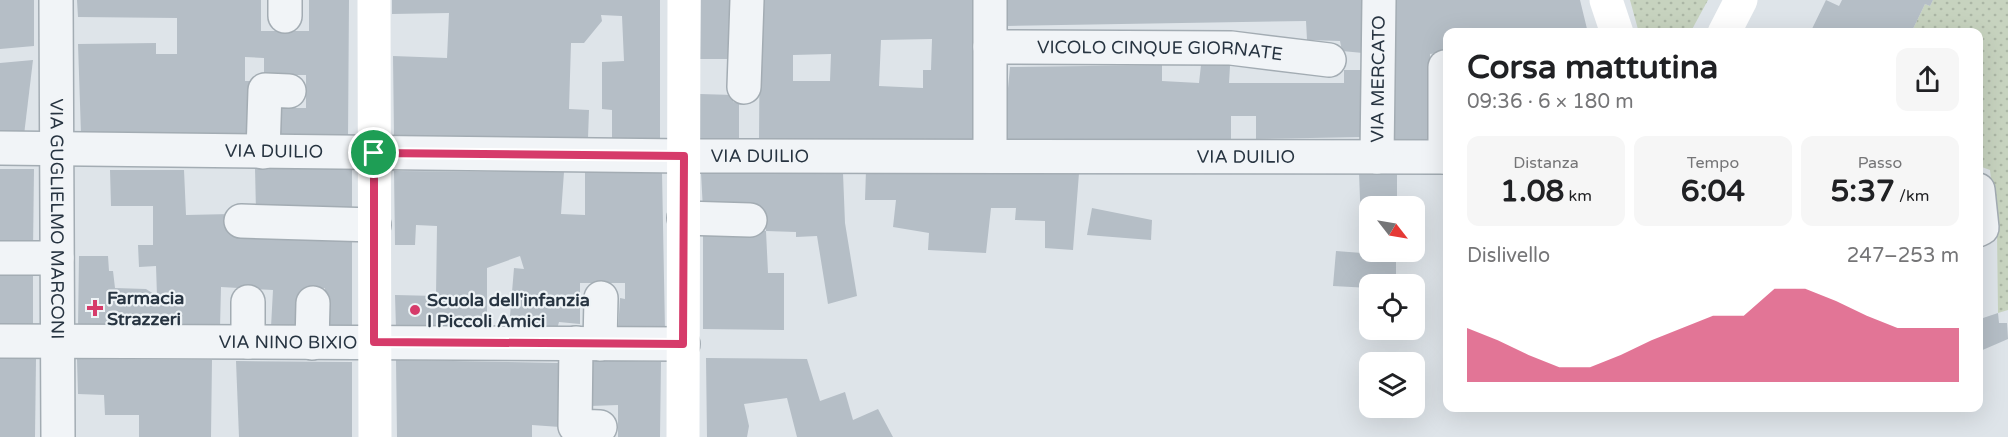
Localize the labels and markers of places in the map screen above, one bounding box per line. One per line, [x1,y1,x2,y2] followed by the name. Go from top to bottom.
[348,127,399,178] pin
[107,287,184,330] place label: Farmacia Strazzeri
[427,289,590,332] place label: Scuola dell'infanzia I Piccoli Amici
[88,301,102,315] marker: Farmacia Strazzeri
[408,303,422,317] marker: Scuola dell'infanzia I Piccoli Amici

